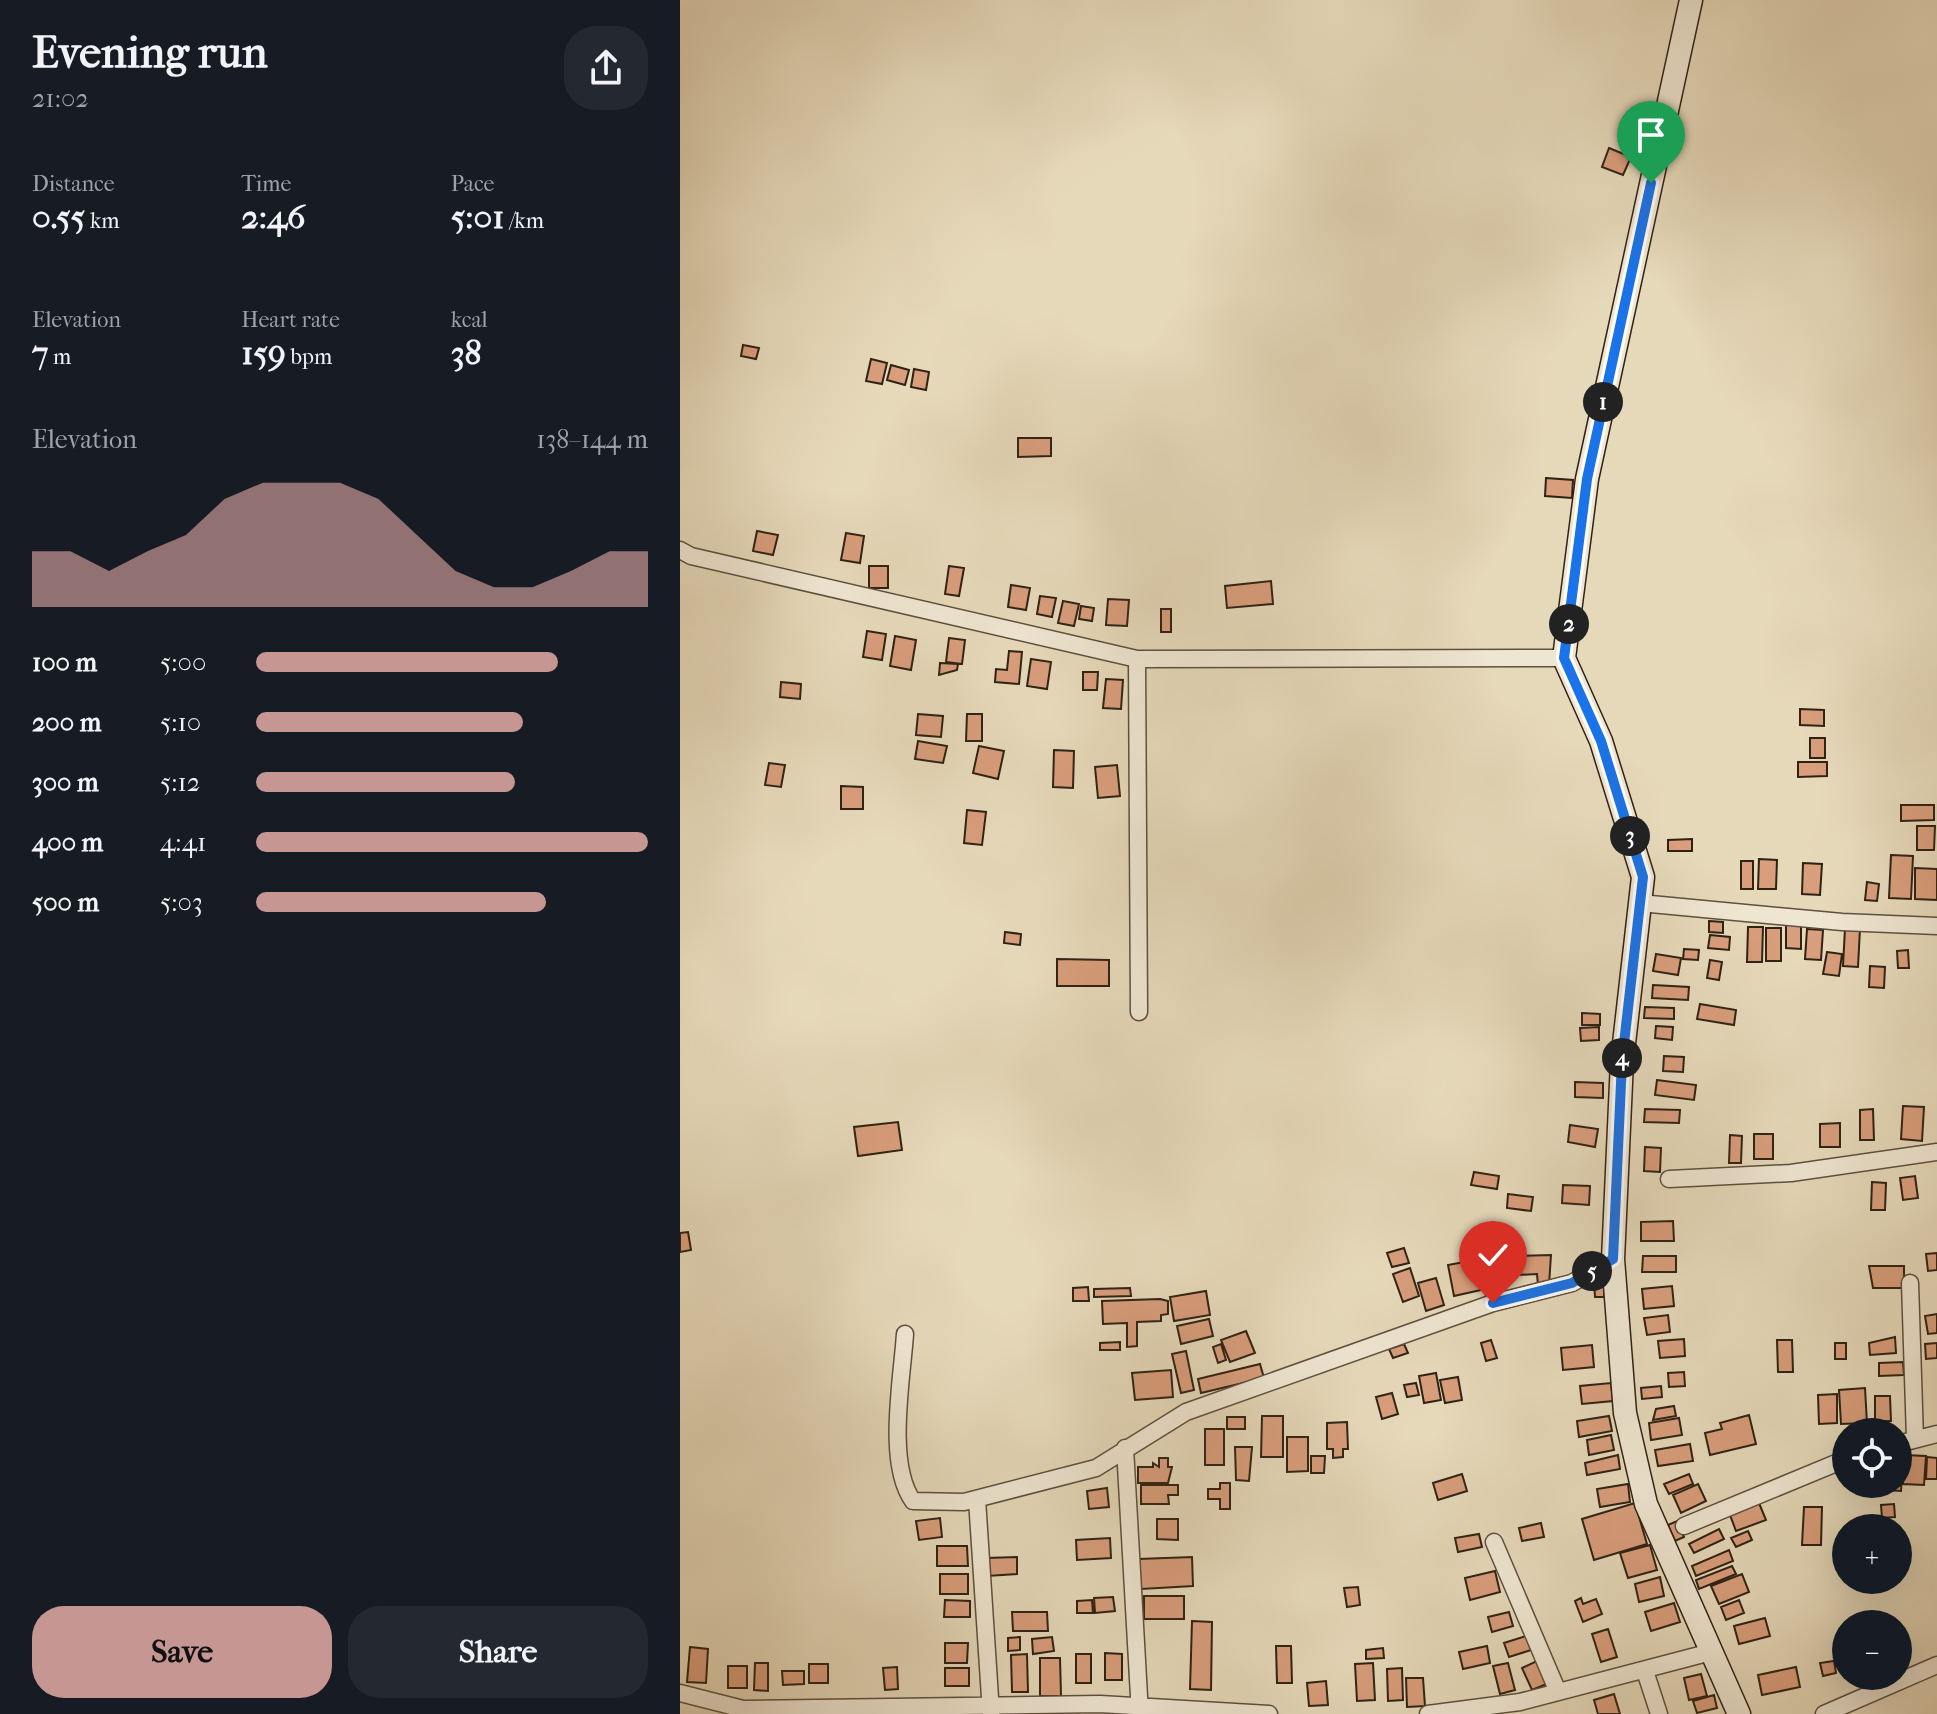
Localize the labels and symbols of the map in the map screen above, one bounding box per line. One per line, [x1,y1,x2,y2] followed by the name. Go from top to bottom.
[1617,101,1685,183] pin
[1583,382,1623,422] pin: 1
[1549,604,1589,644] pin: 2
[1610,816,1650,856] pin: 3
[1602,1038,1642,1078] pin: 4
[1459,1221,1527,1303] pin
[1572,1251,1612,1291] pin: 5

